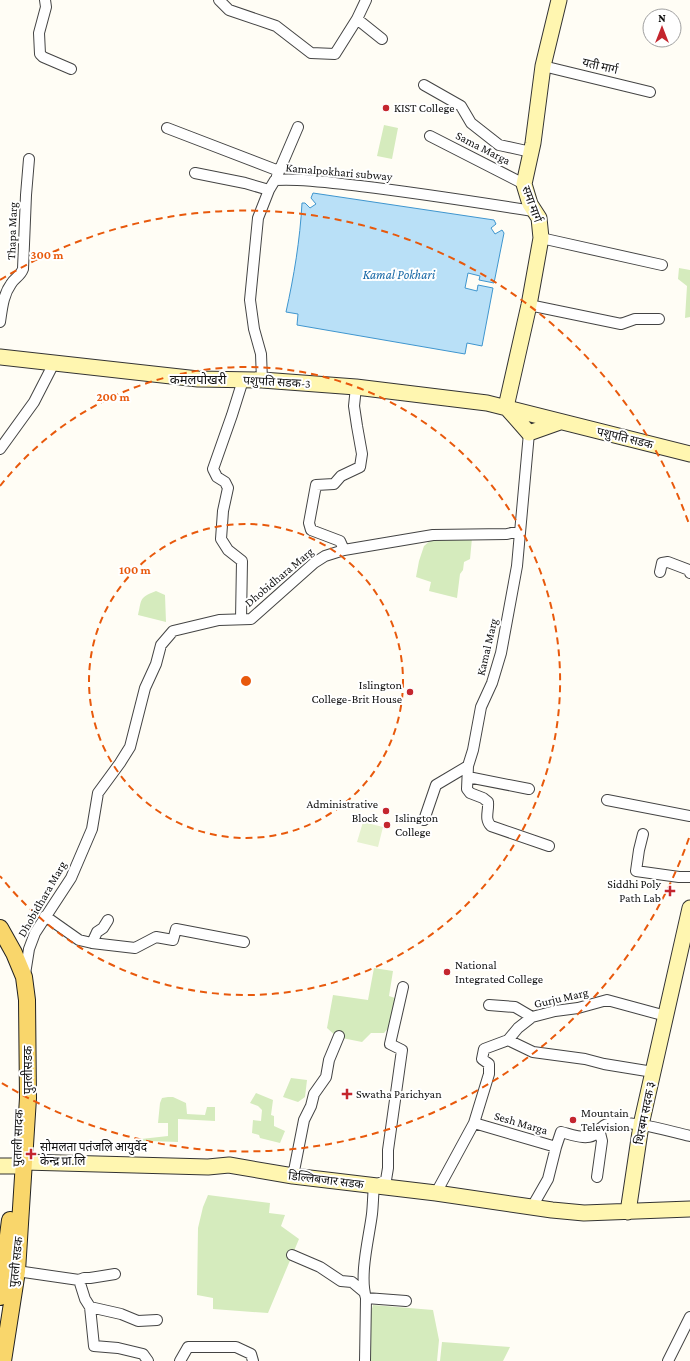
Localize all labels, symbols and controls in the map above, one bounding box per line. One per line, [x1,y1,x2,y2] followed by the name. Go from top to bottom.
[642,8,682,48] north arrow
[658,12,666,24] text: N
[581,54,620,77] street label: यती मार्ग
[394,101,454,115] place label: KIST College
[381,103,391,113] marker: KIST College
[453,128,513,168] street label: Sama Marga
[285,160,394,184] street label: Kamalpokhari subway
[519,184,545,225] street label: समा मार्ग
[4,202,20,260] street label: Thapa Marg
[31,248,64,262] text: 300 m
[363,267,436,282] water label: Kamal Pokhari
[170,372,227,387] district label: कमलपोखरी
[243,372,311,392] street label: पशुपति सडक-3
[96,390,130,404] text: 200 m
[595,423,656,453] street label: पशुपति सडक
[242,544,316,610] street label: Dhobidhara Marg
[119,563,152,577] text: 100 m
[474,617,500,677] street label: Kamal Marg
[239,674,253,688] centre of rings
[312,678,403,706] place label: Islington College-Brit House
[405,687,415,697] marker: Islington College-Brit House
[306,797,378,825] place label: Administrative Block
[381,806,391,816] marker: Administrative Block
[395,811,439,839] place label: Islington College
[382,820,392,830] marker: Islington College
[15,858,69,939] street label: Dhobidhara Marg
[607,877,661,905] place label: Siddhi Poly Path Lab
[664,885,676,897] marker: Siddhi Poly Path Lab
[455,958,543,986] place label: National Integrated College
[442,967,452,977] marker: National Integrated College
[533,985,590,1011] street label: Gurju Marg
[20,1045,36,1094] street label: पुतलीसडक
[631,1080,658,1146] street label: थिरबम सदक ३
[356,1087,442,1101] place label: Swatha Parichyan
[341,1088,353,1100] marker: Swatha Parichyan
[581,1106,630,1134] place label: Mountain Television
[9,1108,27,1167] street label: पुताली सादक
[493,1109,550,1137] street label: Sesh Marga
[568,1115,578,1125] marker: Mountain Television
[40,1139,148,1168] place label: सोमलता पतंजलि आयुर्वेद केन्द्र प्रा.लि
[25,1148,37,1160] marker: सोमलता पतंजलि आयुर्वेद केन्द्र प्रा.लि
[287,1167,365,1192] street label: डिल्लिबजार सडक
[5,1235,27,1288] street label: पुतली सडक

